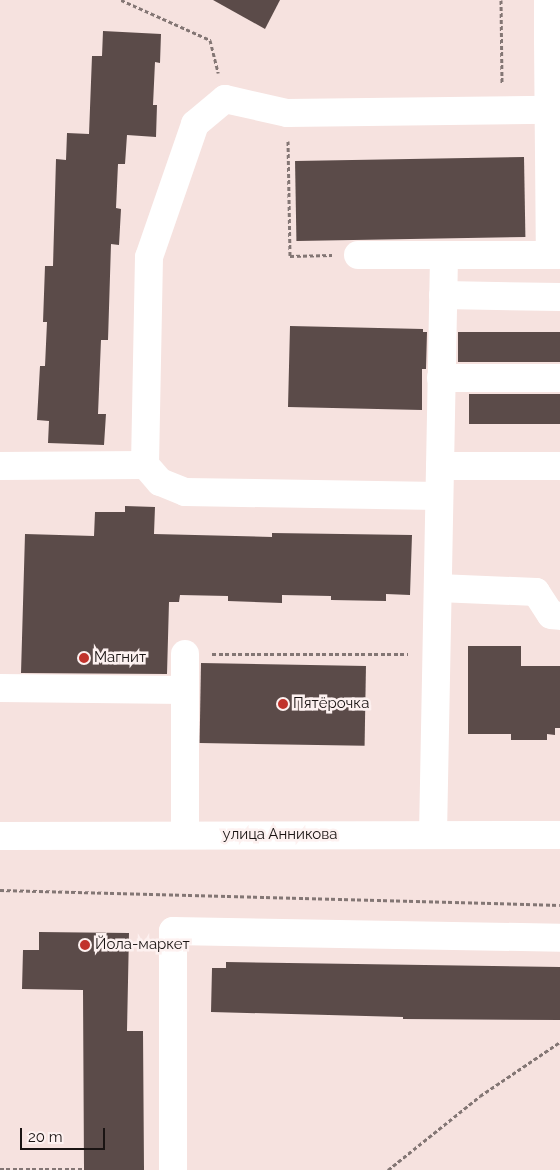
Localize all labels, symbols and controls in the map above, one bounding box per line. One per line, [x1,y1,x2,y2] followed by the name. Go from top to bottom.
[94,649,146,667] place label: Магнит
[78,652,90,664] marker: Магнит
[293,695,369,713] place label: Пятёрочка
[277,698,289,710] marker: Пятёрочка
[222,826,338,844] street label: улица Анникова
[95,936,190,954] place label: Йола-маркет
[79,939,91,951] marker: Йола-маркет
[22,1118,108,1150] scale bar
[28,1128,63,1146] text: 20 m

